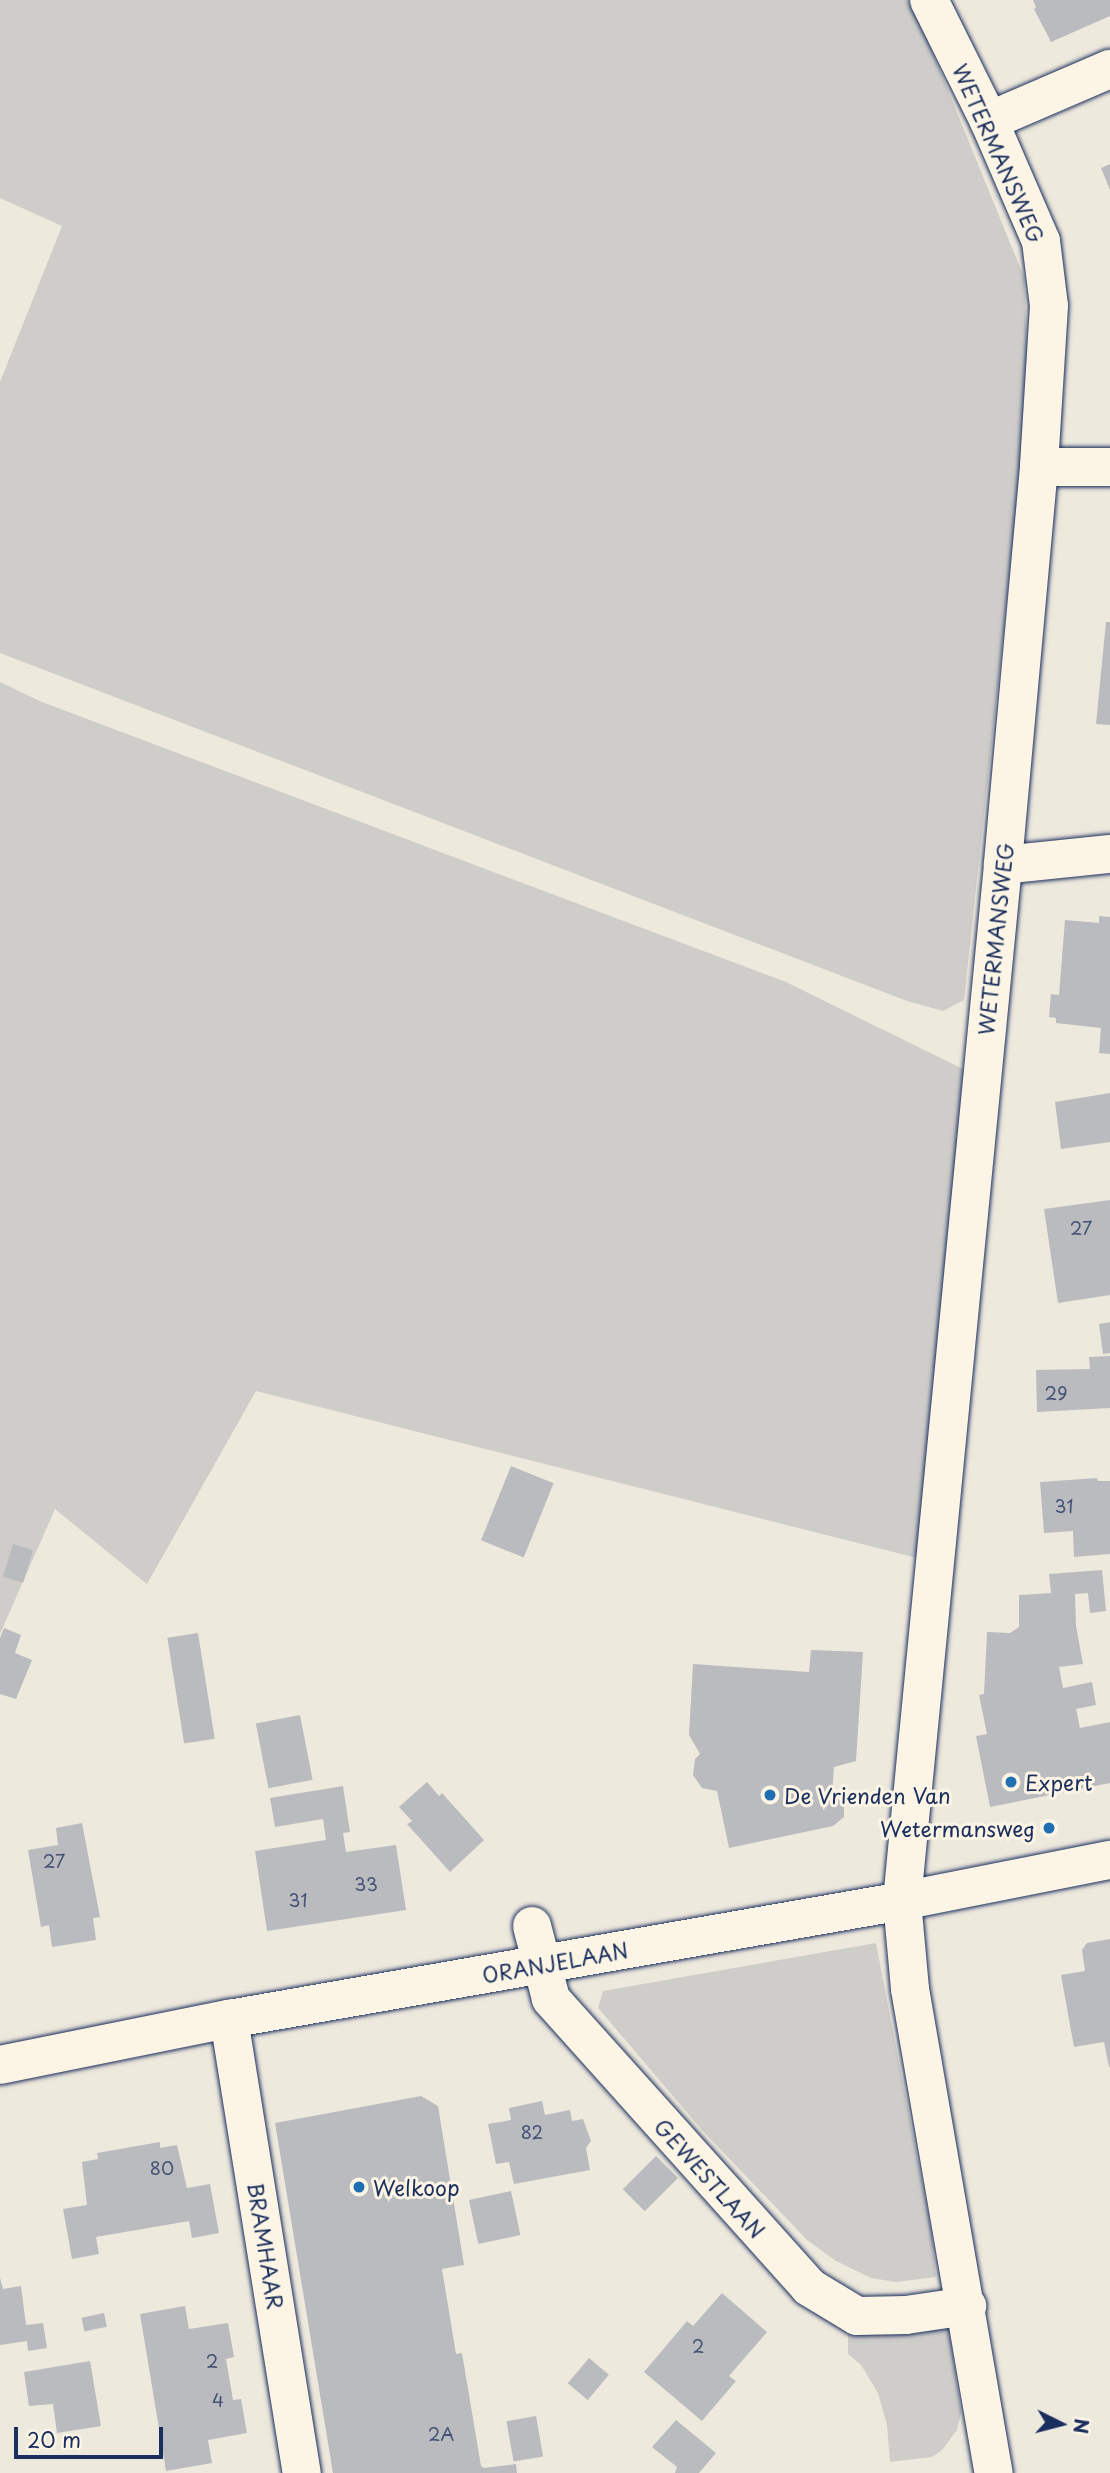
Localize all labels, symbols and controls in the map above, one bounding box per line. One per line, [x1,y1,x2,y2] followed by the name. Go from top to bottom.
[948,60,1050,246] street label: WETERMANSWEG
[972,842,1018,1036] street label: WETERMANSWEG
[1070,1217,1092,1239] house number: 27
[1045,1382,1067,1404] house number: 29
[1055,1495,1073,1517] house number: 31
[1025,1769,1093,1795] place label: Expert
[1003,1774,1019,1790] marker: Expert
[784,1782,951,1808] place label: De Vrienden Van
[762,1787,778,1803] marker: De Vrienden Van
[880,1815,1035,1841] place label: Wetermansweg
[1041,1820,1057,1836] marker: Wetermansweg
[43,1850,65,1872] house number: 27
[354,1873,378,1895] house number: 33
[289,1889,307,1911] house number: 31
[480,1937,630,1987] street label: ORANJELAAN
[650,2113,770,2243] street label: GEWESTLAAN
[521,2121,543,2143] house number: 82
[150,2157,174,2179] house number: 80
[373,2174,460,2200] place label: Welkoop
[351,2179,367,2195] marker: Welkoop
[244,2181,288,2311] street label: BRAMHAAR
[692,2335,704,2357] house number: 2
[206,2350,218,2372] house number: 2
[212,2389,224,2411] house number: 4
[1026,2389,1096,2459] north arrow
[18,2414,166,2458] scale bar
[1067,2417,1097,2435] text: N
[27,2423,81,2455] text: 20 m
[428,2423,454,2445] house number: 2A

